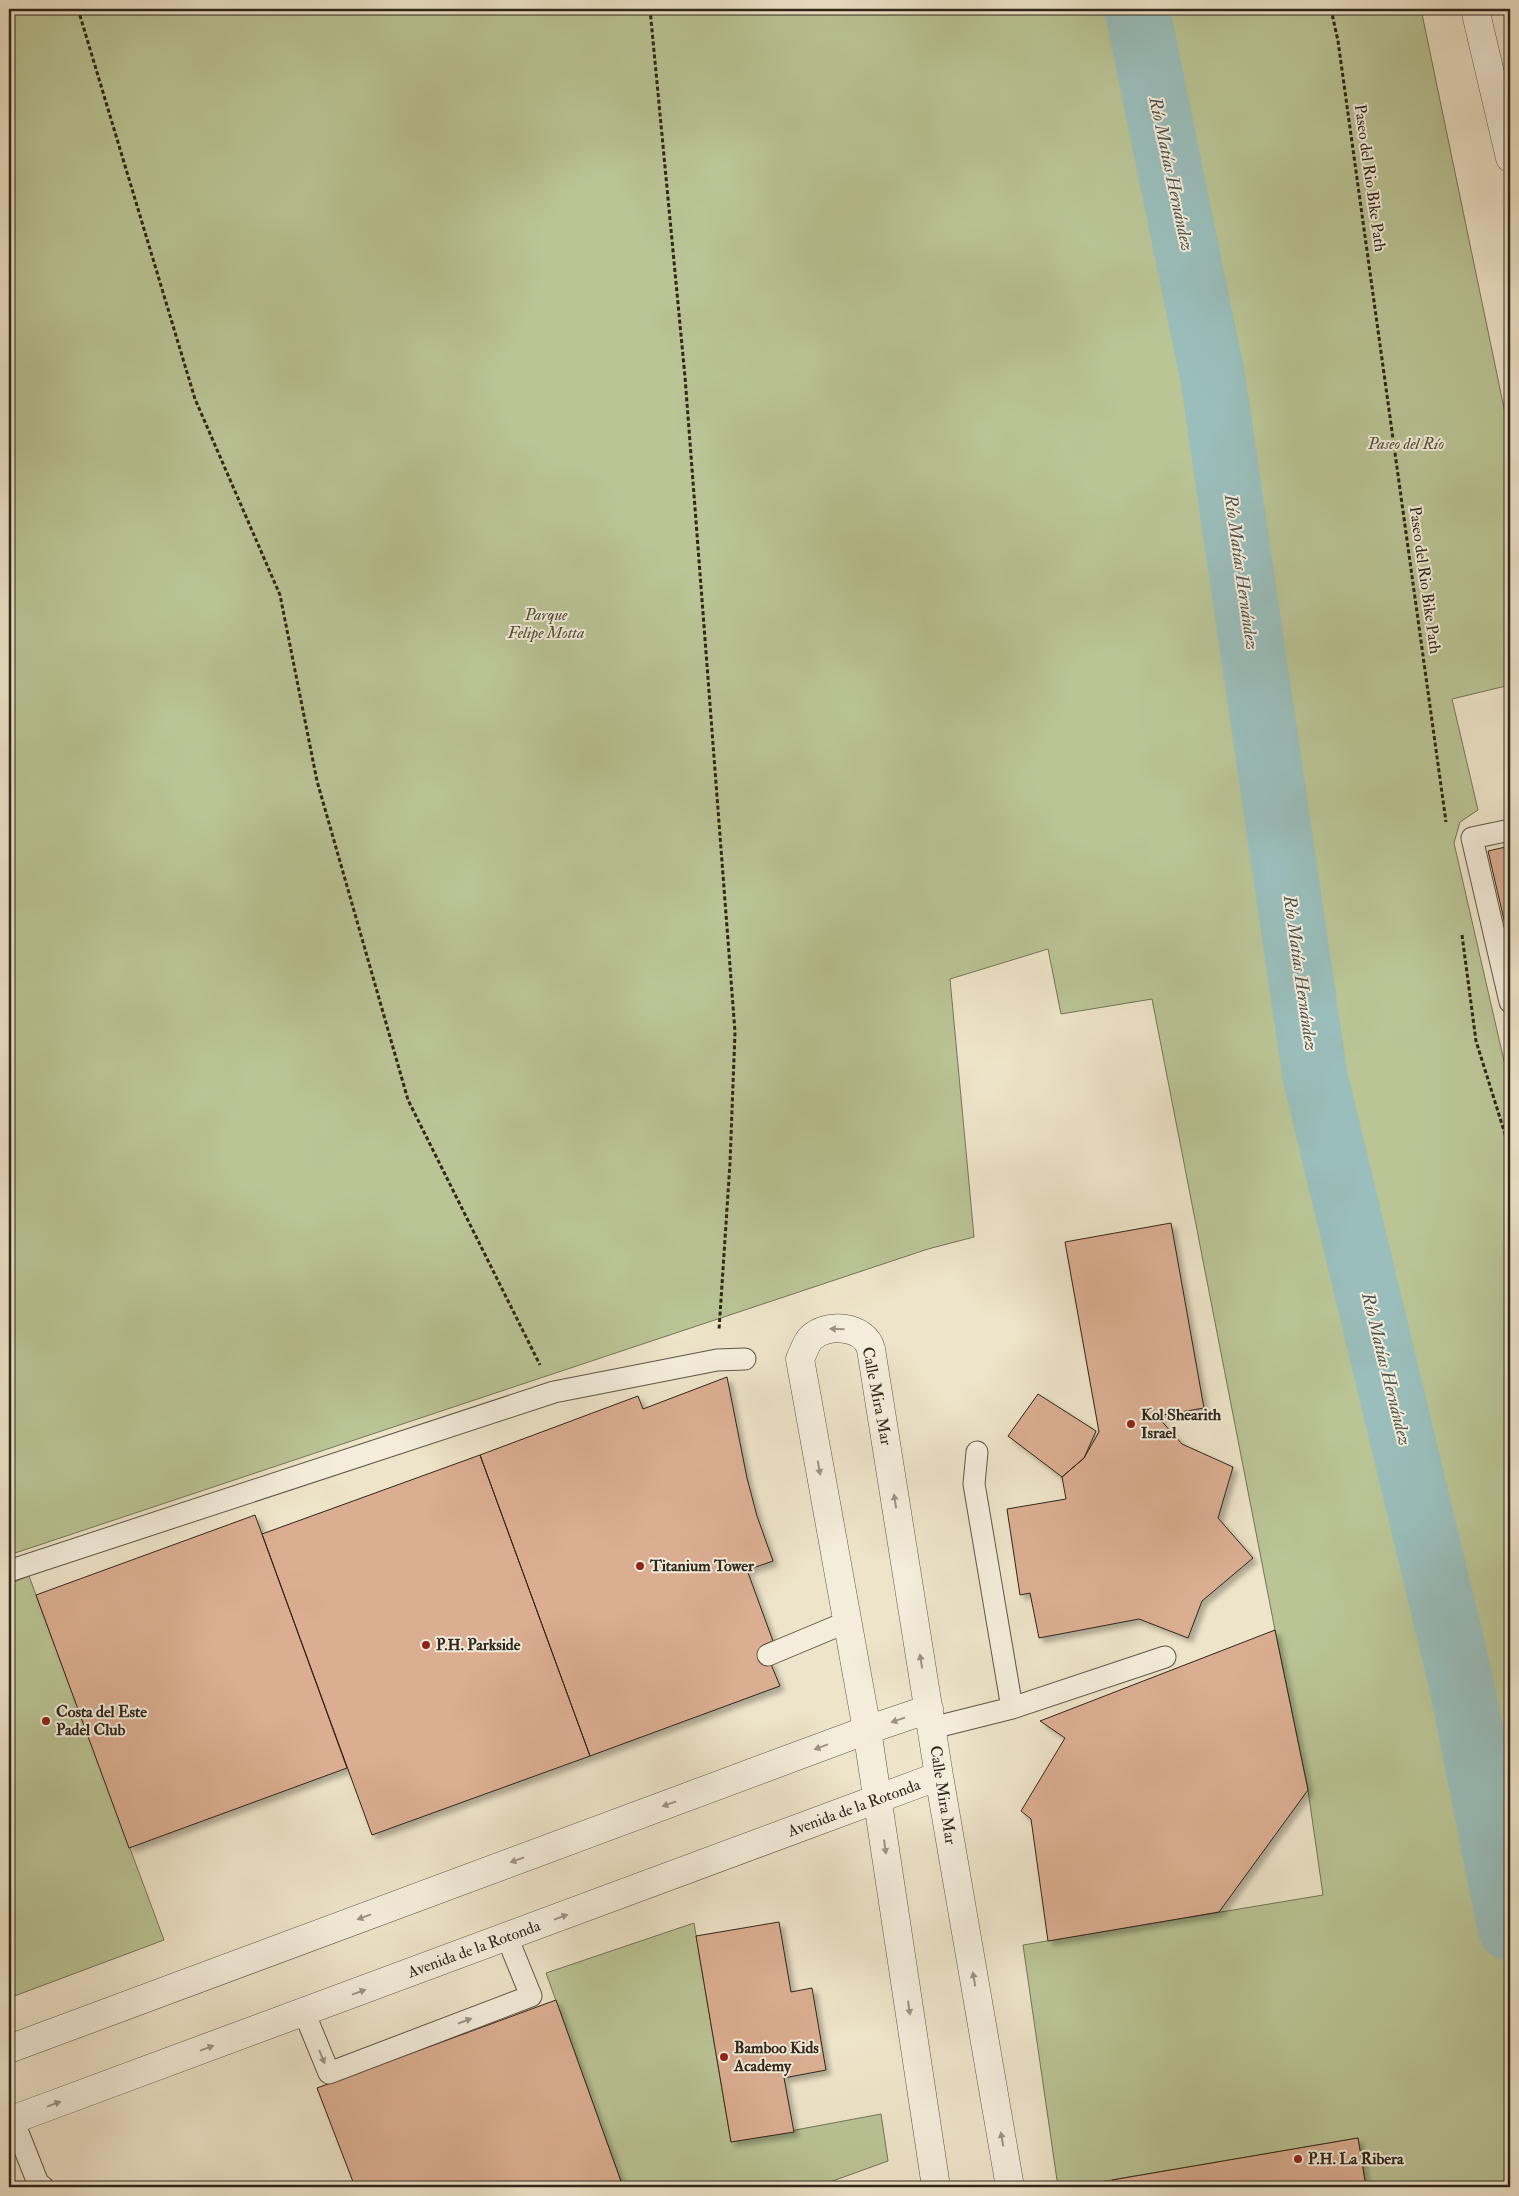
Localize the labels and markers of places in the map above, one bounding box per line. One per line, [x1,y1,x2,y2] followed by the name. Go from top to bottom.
[1141,1405,1222,1443] place label: Kol Shearith Israel
[1125,1418,1137,1430] marker: Kol Shearith Israel
[649,1556,755,1576] place label: Titanium Tower
[634,1560,646,1572] marker: Titanium Tower
[436,1635,521,1655] place label: P.H. Parkside
[420,1639,432,1651] marker: P.H. Parkside
[56,1702,147,1740] place label: Costa del Este Padel Club
[40,1715,52,1727] marker: Costa del Este Padel Club
[733,2038,819,2077] place label: Bamboo Kids Academy
[718,2051,730,2063] marker: Bamboo Kids Academy
[1308,2149,1404,2169] place label: P.H. La Ribera
[1292,2153,1304,2165] marker: P.H. La Ribera

